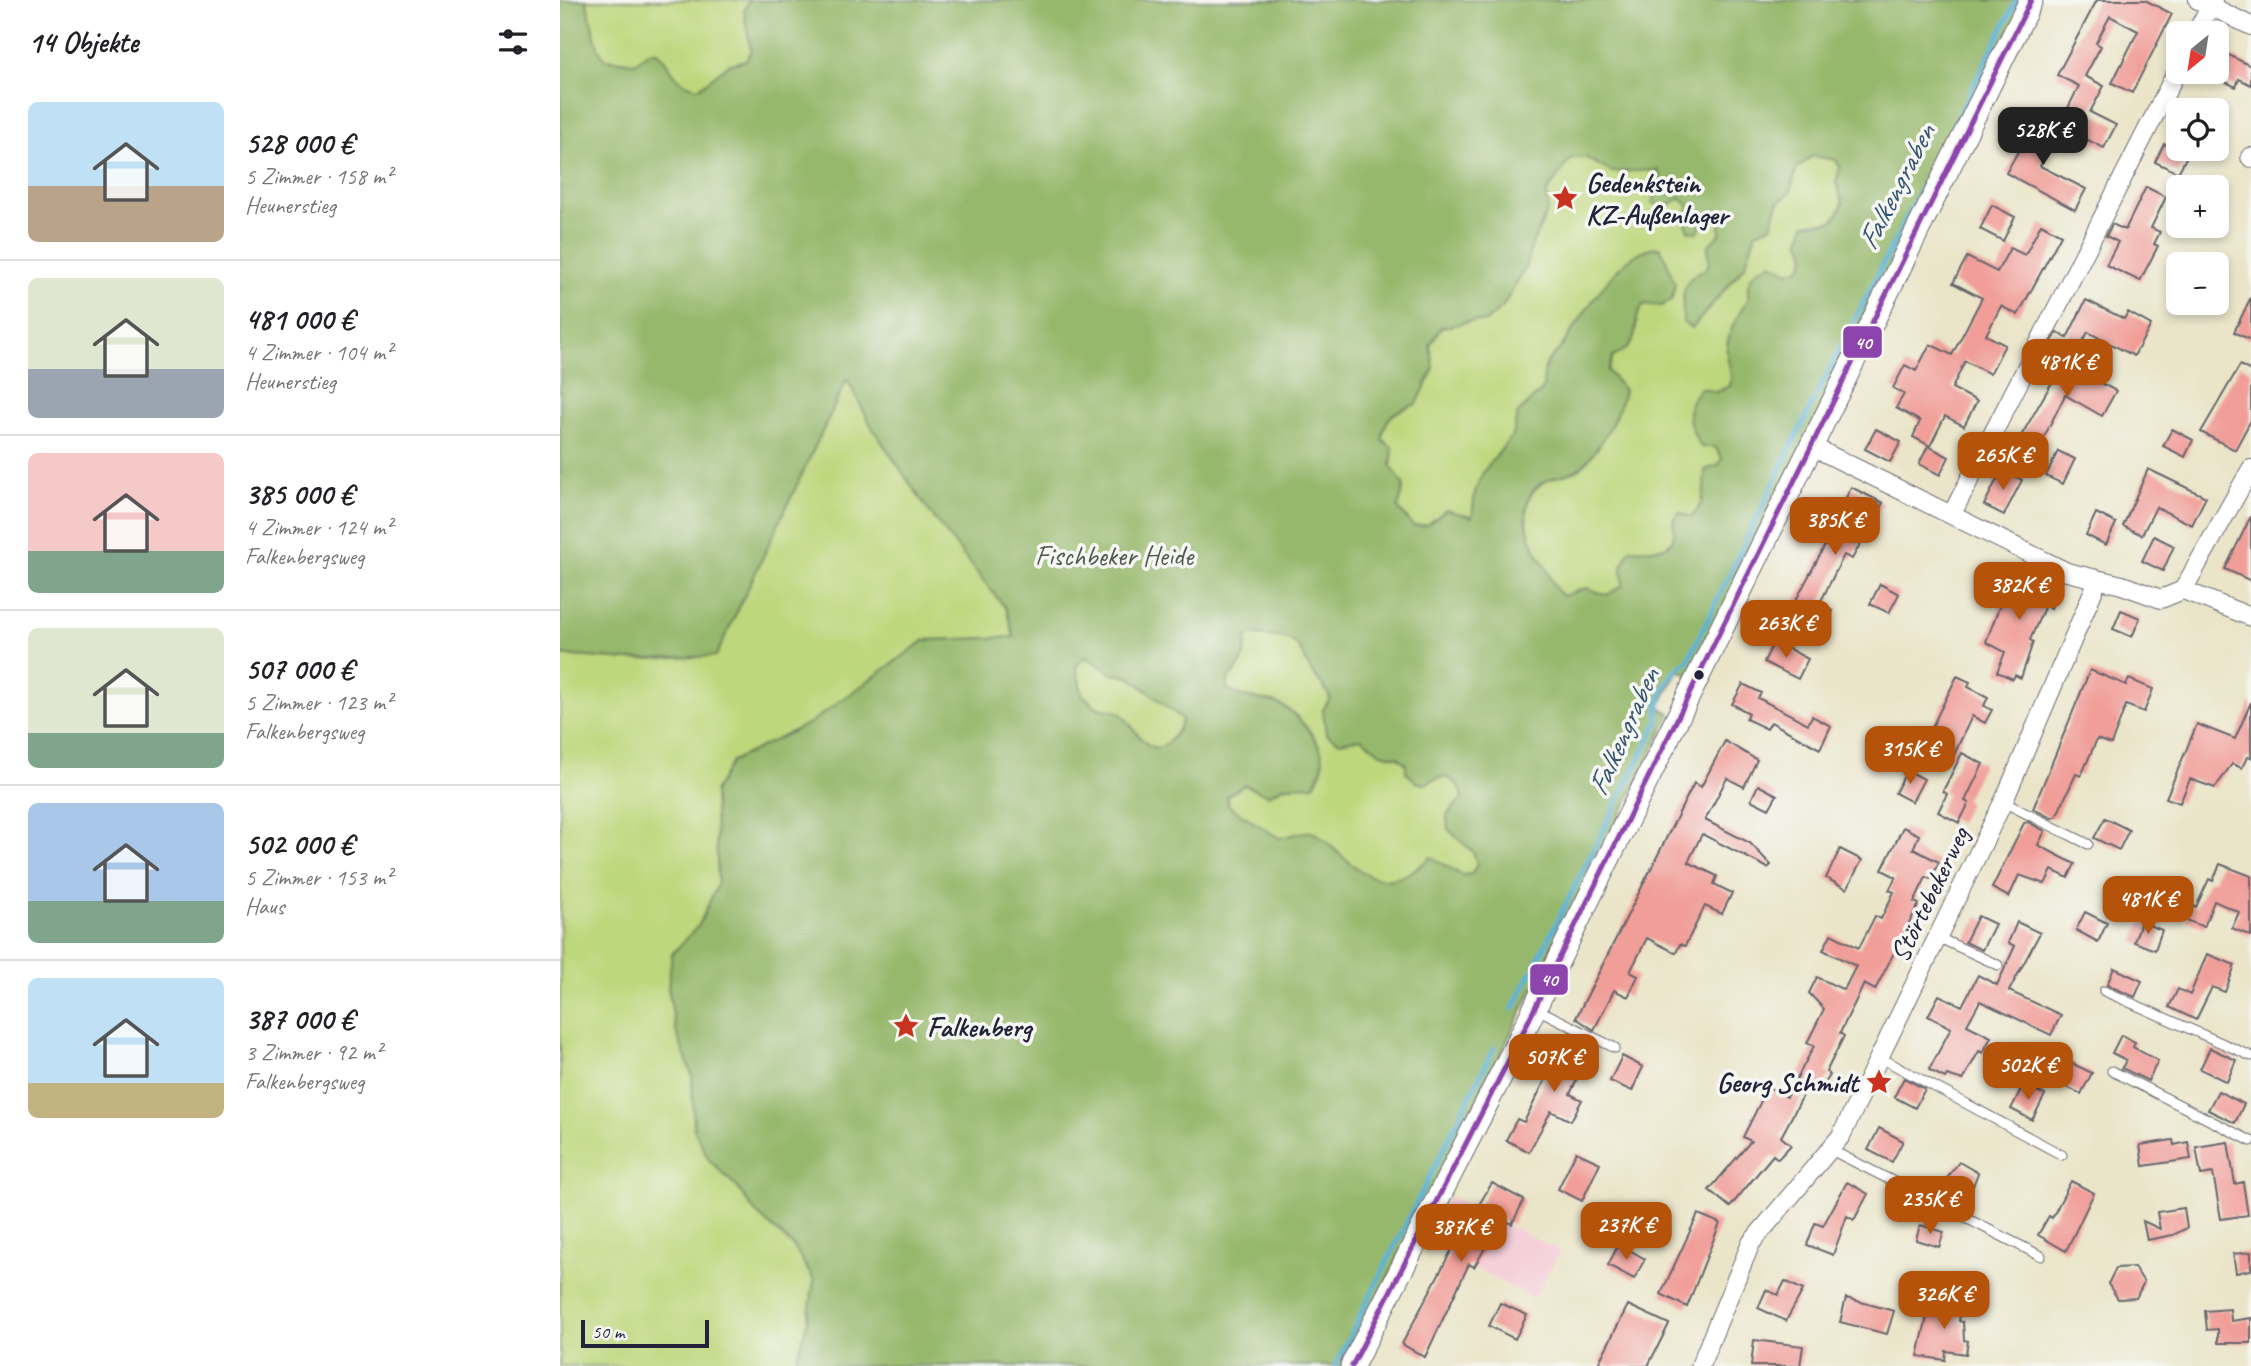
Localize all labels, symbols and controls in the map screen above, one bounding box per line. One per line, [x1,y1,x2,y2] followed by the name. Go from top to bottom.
[2166,21,2230,84] north arrow
[2166,21,2229,315] map controls
[28,23,138,61] text: 14 Objekte
[494,23,532,61] icon: filters
[2166,98,2229,161] button: locate
[1986,108,2100,167] pin: 528K €
[2014,115,2072,144] text: 528K €
[1848,116,1945,256] water label: Falkengraben
[245,124,354,162] text: 528 000 €
[84,130,168,214] icon: home
[245,162,392,191] text: 5 Zimmer · 158 m²
[1586,165,1731,232] place label: Gedenkstein KZ-Außenlager
[2166,175,2229,238] button: +
[1550,183,1580,213] place icon: Gedenkstein KZ-Außenlager
[245,191,336,220] text: Heunerstieg
[2166,252,2229,315] button: −
[245,300,354,338] text: 481 000 €
[84,306,168,390] icon: home
[1842,325,1883,359] line badge: 40
[1854,331,1874,355] text: 40
[245,338,392,367] text: 4 Zimmer · 104 m²
[2010,340,2124,399] pin: 481K €
[2038,347,2096,376] text: 481K €
[245,367,336,396] text: Heunerstieg
[1946,433,2060,492] pin: 265K €
[1974,440,2032,469] text: 265K €
[245,475,354,513] text: 385 000 €
[84,481,168,565] icon: home
[1778,498,1892,557] pin: 385K €
[1806,505,1864,534] text: 385K €
[245,513,392,542] text: 4 Zimmer · 124 m²
[1035,538,1195,573] park label: Fischbeker Heide
[245,542,364,571] text: Falkenbergsweg
[1962,562,2076,622] pin: 382K €
[1990,570,2048,599] text: 382K €
[1729,600,1843,660] pin: 263K €
[1756,608,1816,637] text: 263K €
[245,650,353,688] text: 507 000 €
[84,656,168,740] icon: home
[1578,660,1669,801] water label: Falkengraben
[1692,668,1706,682] unlabelled marker
[245,688,392,717] text: 5 Zimmer · 123 m²
[245,717,364,746] text: Falkenbergsweg
[1853,726,1967,786] pin: 315K €
[1881,734,1939,763] text: 315K €
[1882,820,1978,967] street label: Störtebekerweg
[245,825,354,863] text: 502 000 €
[84,831,168,915] icon: home
[245,863,392,892] text: 5 Zimmer · 153 m²
[2091,876,2205,936] pin: 481K €
[2119,884,2177,913] text: 481K €
[245,892,284,921] text: Haus
[1529,963,1569,996] line badge: 40
[1540,968,1560,992] text: 40
[245,1000,354,1038] text: 387 000 €
[84,1006,168,1090] icon: home
[927,1009,1034,1044] place label: Falkenberg
[891,1011,921,1041] place icon: Falkenberg
[1497,1034,1611,1094] pin: 507K €
[245,1038,382,1067] text: 3 Zimmer · 92 m²
[1525,1042,1583,1071] text: 507K €
[1971,1042,2085,1102] pin: 502K €
[1999,1050,2057,1079] text: 502K €
[1717,1065,1861,1100] place label: Georg Schmidt
[245,1067,364,1096] text: Falkenbergsweg
[1864,1067,1894,1097] place icon: Georg Schmidt
[1873,1176,1987,1236] pin: 235K €
[1901,1184,1959,1213] text: 235K €
[1569,1202,1683,1262] pin: 237K €
[1404,1204,1518,1264] pin: 387K €
[1597,1210,1655,1239] text: 237K €
[1432,1212,1490,1241] text: 387K €
[1887,1272,2001,1331] pin: 326K €
[1914,1279,1974,1308] text: 326K €
[581,1317,709,1349] scale bar
[592,1320,624,1344] text: 50 m

